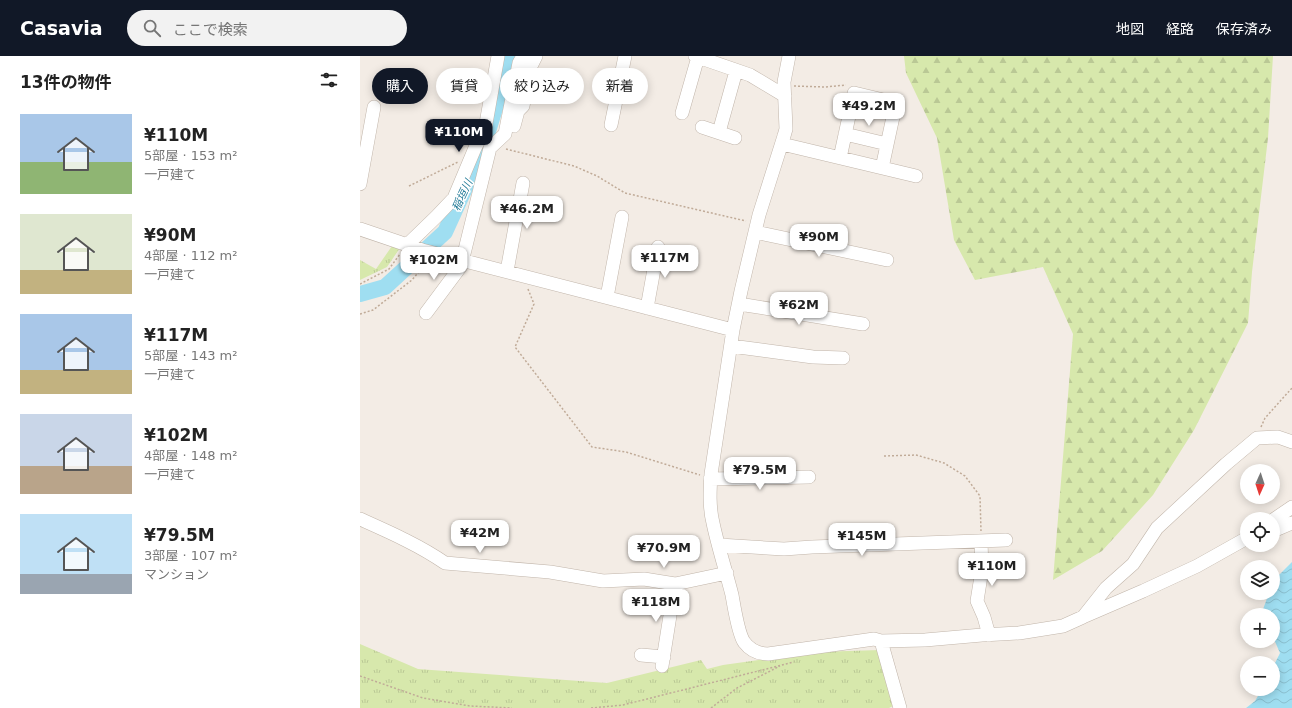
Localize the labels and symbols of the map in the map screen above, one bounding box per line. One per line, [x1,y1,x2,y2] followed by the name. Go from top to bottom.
[836,93,902,127] pin: ¥49.2M
[431,119,487,153] pin: ¥110M
[450,177,476,213] water label: 稲垣川
[494,196,560,230] pin: ¥46.2M
[795,224,843,258] pin: ¥90M
[637,245,693,279] pin: ¥117M
[406,247,462,281] pin: ¥102M
[775,292,823,326] pin: ¥62M
[727,457,793,491] pin: ¥79.5M
[1240,464,1280,504] north arrow
[456,520,504,554] pin: ¥42M
[834,523,890,557] pin: ¥145M
[631,535,697,569] pin: ¥70.9M
[964,553,1020,587] pin: ¥110M
[628,589,684,623] pin: ¥118M

